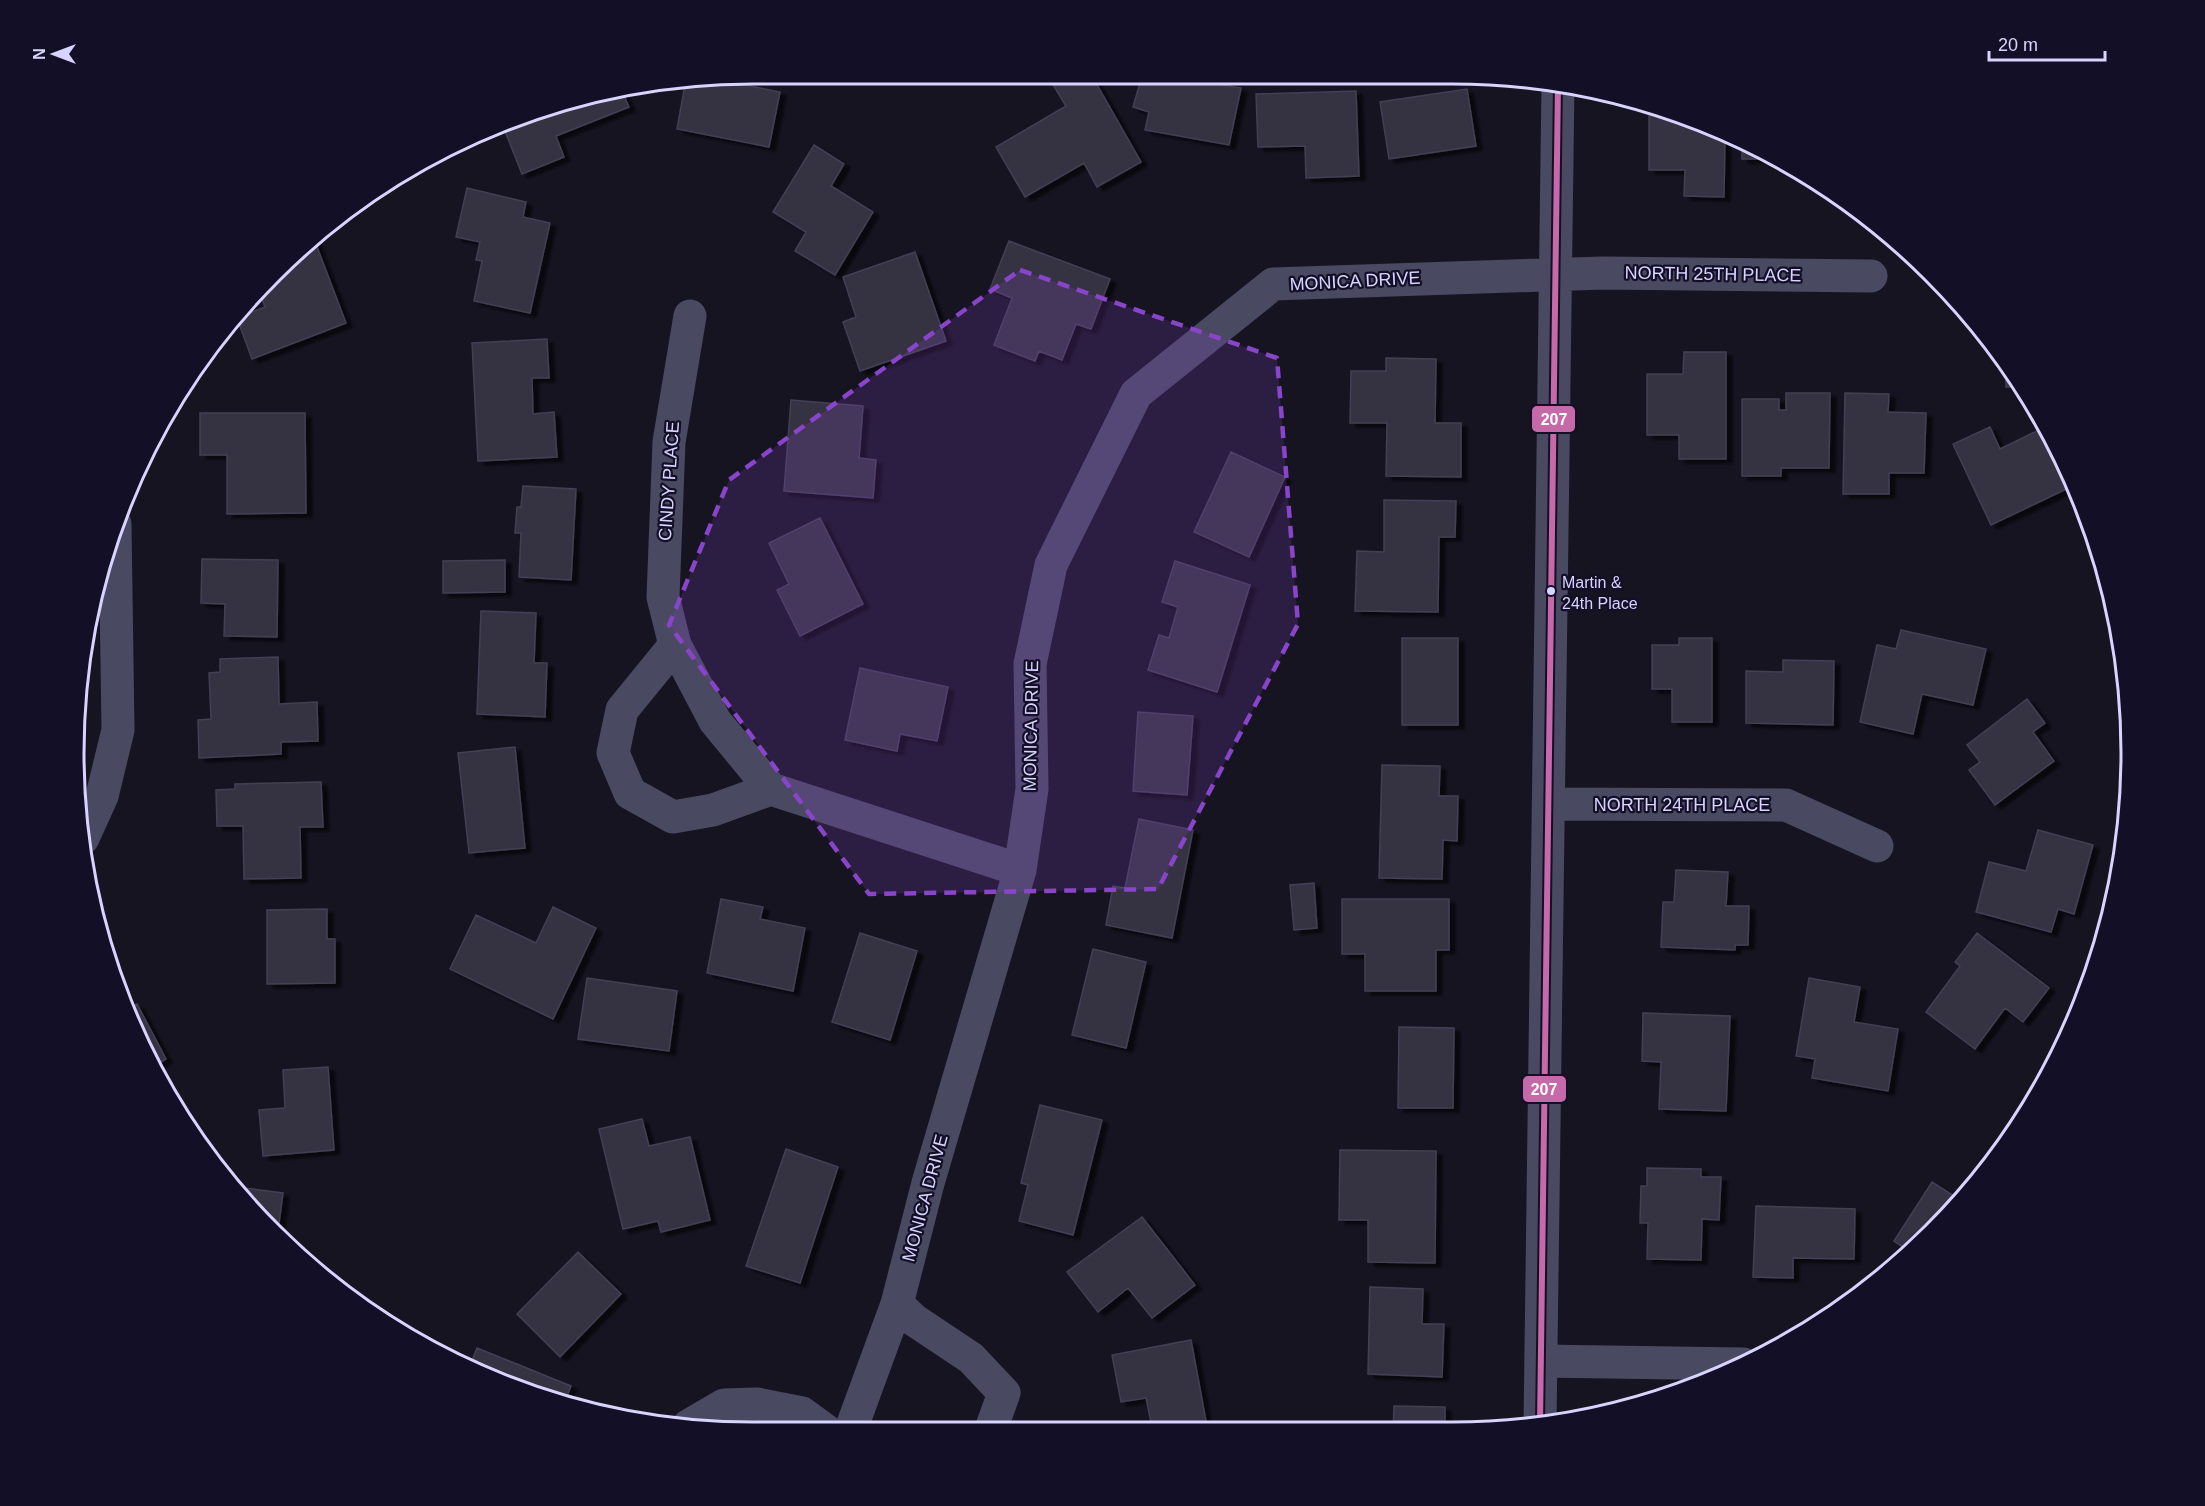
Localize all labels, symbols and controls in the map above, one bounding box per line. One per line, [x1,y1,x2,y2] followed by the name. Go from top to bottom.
[24,24,84,84] north arrow
[1989,24,2104,62] scale bar
[1998,35,2038,55] text: 20 m
[31,48,48,60] text: N
[1624,262,1802,286] street label: NORTH 25TH PLACE
[1289,268,1421,294] street label: MONICA DRIVE
[1531,405,1576,433] line badge: 207
[1541,411,1567,428] text: 207
[655,421,683,541] street label: CINDY PLACE
[1562,574,1638,612] place label: Martin & 24th Place
[1545,585,1557,597] marker: Martin & 24th Place
[1020,660,1042,792] street label: MONICA DRIVE
[1594,795,1770,815] street label: NORTH 24TH PLACE
[1522,1075,1567,1103] line badge: 207
[1531,1081,1557,1098] text: 207
[898,1132,952,1264] street label: MONICA DRIVE

